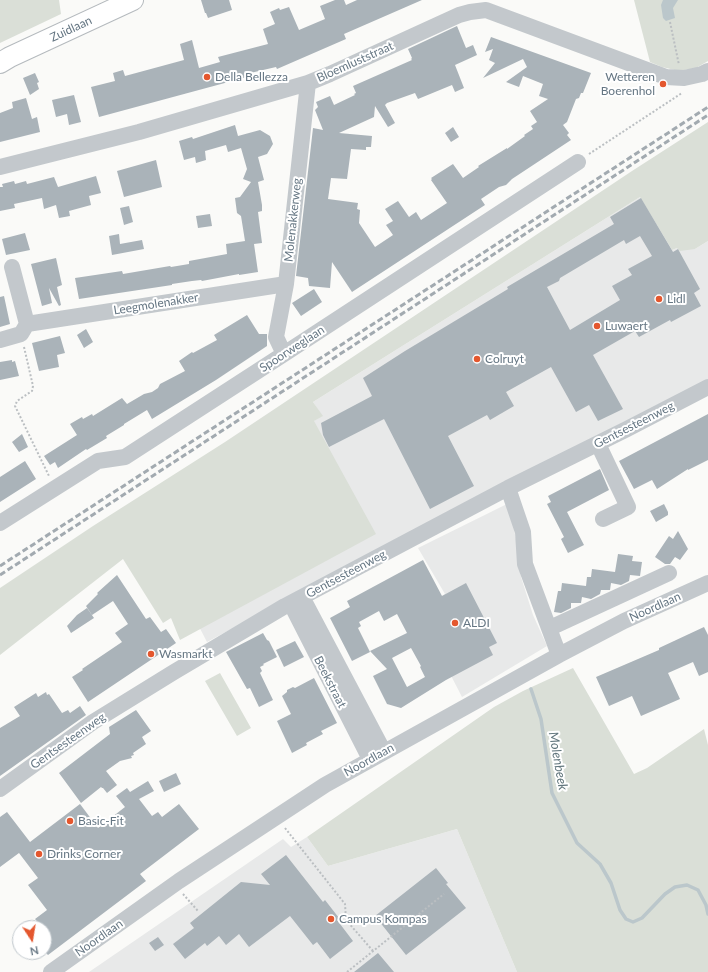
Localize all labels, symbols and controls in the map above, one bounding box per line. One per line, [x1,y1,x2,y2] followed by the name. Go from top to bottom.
[48,13,94,45] street label: Zuidlaan
[314,39,396,85] street label: Bloemluststraat
[215,70,288,84] place label: Della Bellezza
[601,70,655,98] place label: Wetteren Boerenhol
[202,72,212,82] marker: Della Bellezza
[658,79,668,89] marker: Wetteren Boerenhol
[281,177,305,263] street label: Molenakkerweg
[113,290,199,318] street label: Leegmolenakker
[667,292,686,306] place label: Lidl
[654,294,664,304] marker: Lidl
[605,319,648,333] place label: Luwaert
[592,321,602,331] marker: Luwaert
[257,323,327,375] street label: Spoorweglaan
[485,352,524,366] place label: Colruyt
[472,354,482,364] marker: Colruyt
[591,399,677,451] street label: Gentsesteenweg
[304,547,388,601] street label: Gentsesteenweg
[627,589,683,625] street label: Noordlaan
[463,616,490,630] place label: ALDI
[450,618,460,628] marker: ALDI
[159,647,213,661] place label: Wasmarkt
[146,649,156,659] marker: Wasmarkt
[311,654,349,710] street label: Beekstraat
[28,710,108,772] street label: Gentsesteenweg
[545,730,571,792] water label: Molenbeek
[342,740,396,780] street label: Noordlaan
[78,814,124,828] place label: Basic-Fit
[65,816,75,826] marker: Basic-Fit
[47,847,121,861] place label: Drinks Corner
[34,849,44,859] marker: Drinks Corner
[339,912,427,926] place label: Campus Kompas
[326,914,336,924] marker: Campus Kompas
[72,916,126,960] street label: Noordlaan
[12,920,52,960] north arrow
[29,944,40,958] text: N

